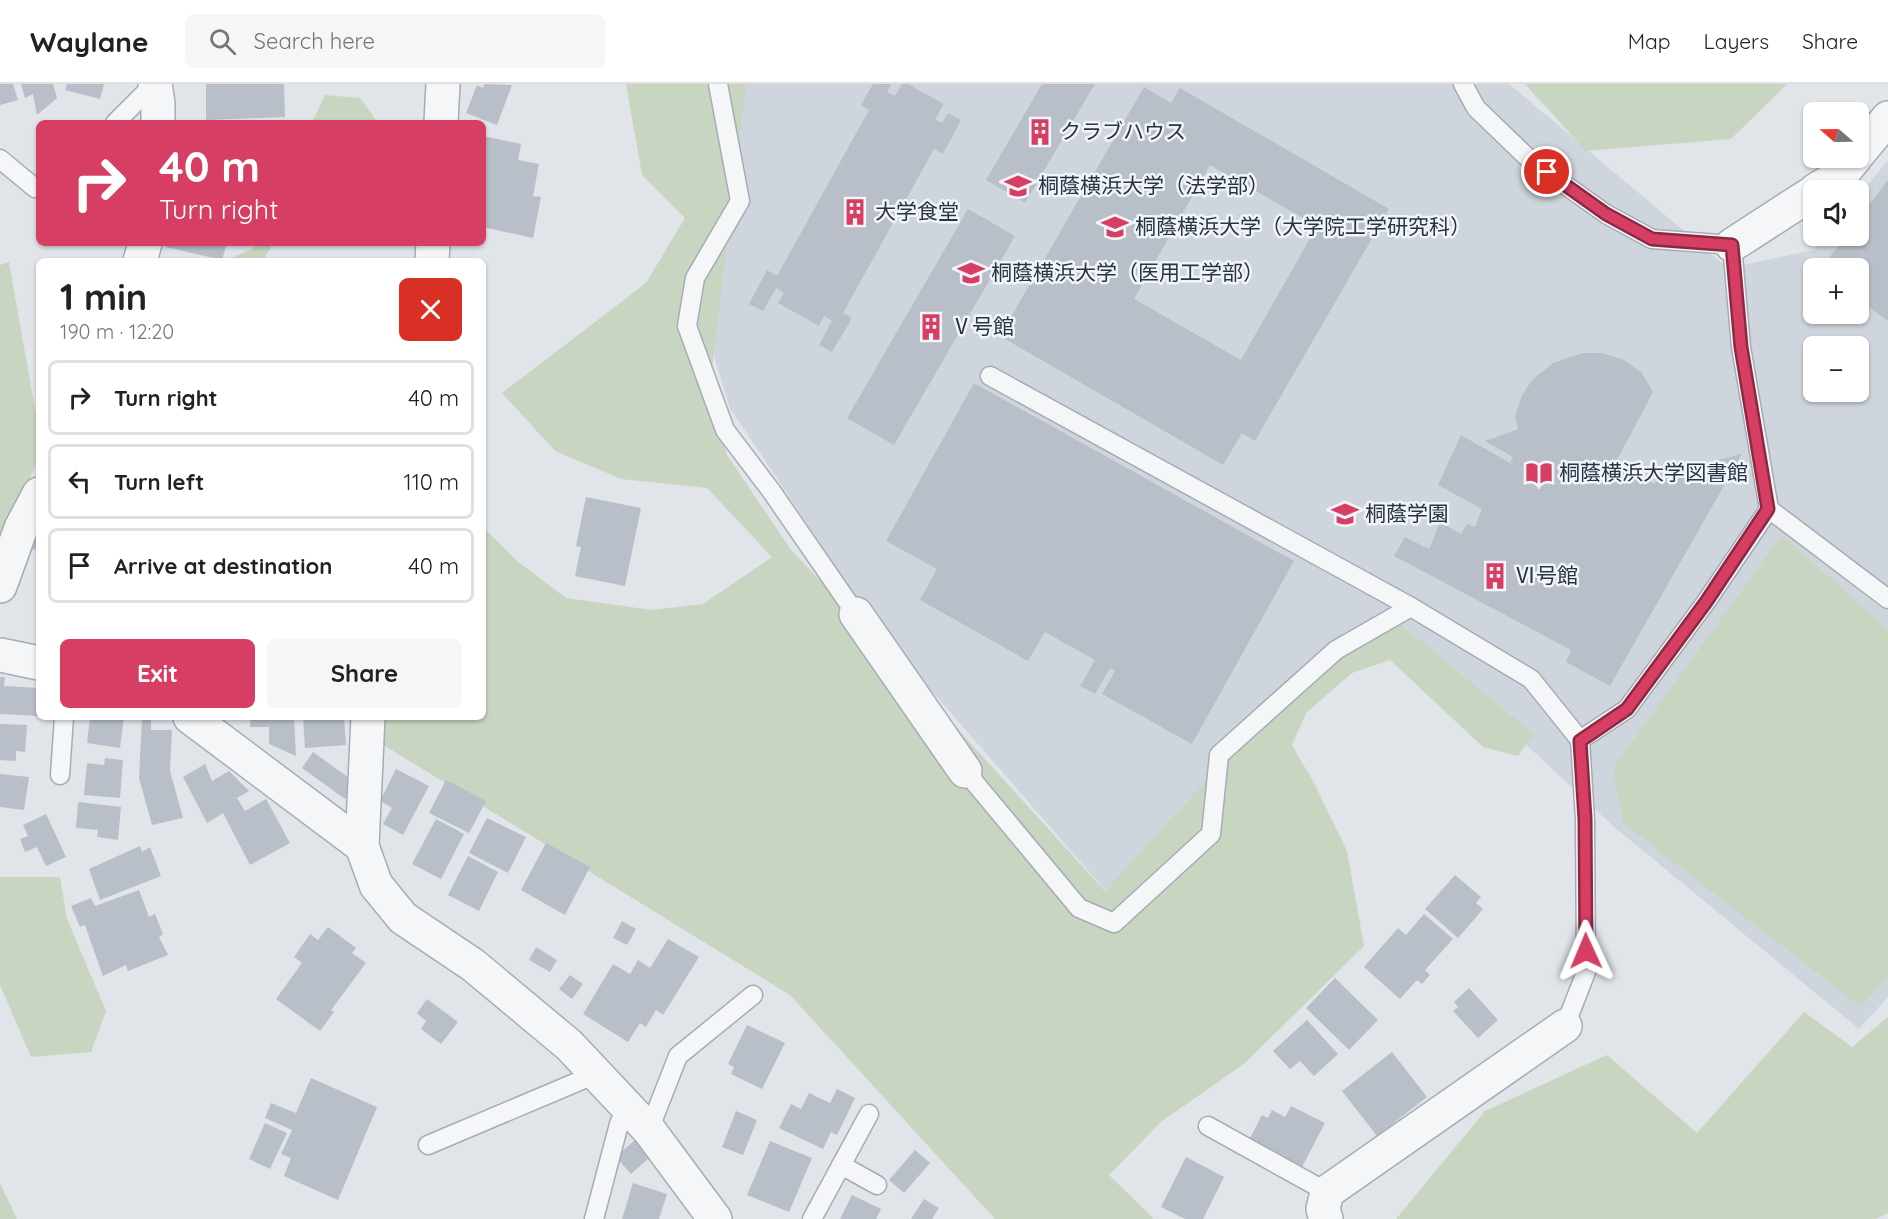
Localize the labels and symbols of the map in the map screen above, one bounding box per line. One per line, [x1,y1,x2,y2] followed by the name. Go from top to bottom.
[1803,102,1869,168] north arrow
[1025,117,1055,147] building icon: クラブハウス
[1060,118,1186,144] place label: クラブハウス
[1521,146,1572,197] pin
[1003,171,1033,201] school or university icon: 桐蔭横浜大学（法学部）
[1038,172,1269,198] place label: 桐蔭横浜大学（法学部）
[840,197,870,227] building icon: 大学食堂
[875,198,959,224] place label: 大学食堂
[1100,212,1130,242] school or university icon: 桐蔭横浜大学（大学院工学研究科）
[1135,213,1471,239] place label: 桐蔭横浜大学（大学院工学研究科）
[956,258,986,288] school or university icon: 桐蔭横浜大学（医用工学部）
[991,259,1264,285] place label: 桐蔭横浜大学（医用工学部）
[916,312,946,342] building icon: Ⅴ号館
[951,313,1014,339] place label: Ⅴ号館
[1524,458,1554,488] library icon: 桐蔭横浜大学図書館
[1559,459,1748,485] place label: 桐蔭横浜大学図書館
[1330,499,1360,529] school or university icon: 桐蔭学園
[1365,500,1449,526] place label: 桐蔭学園
[1480,561,1510,591] building icon: Ⅵ号館
[1515,562,1578,588] place label: Ⅵ号館
[1554,919,1618,983] position arrow

